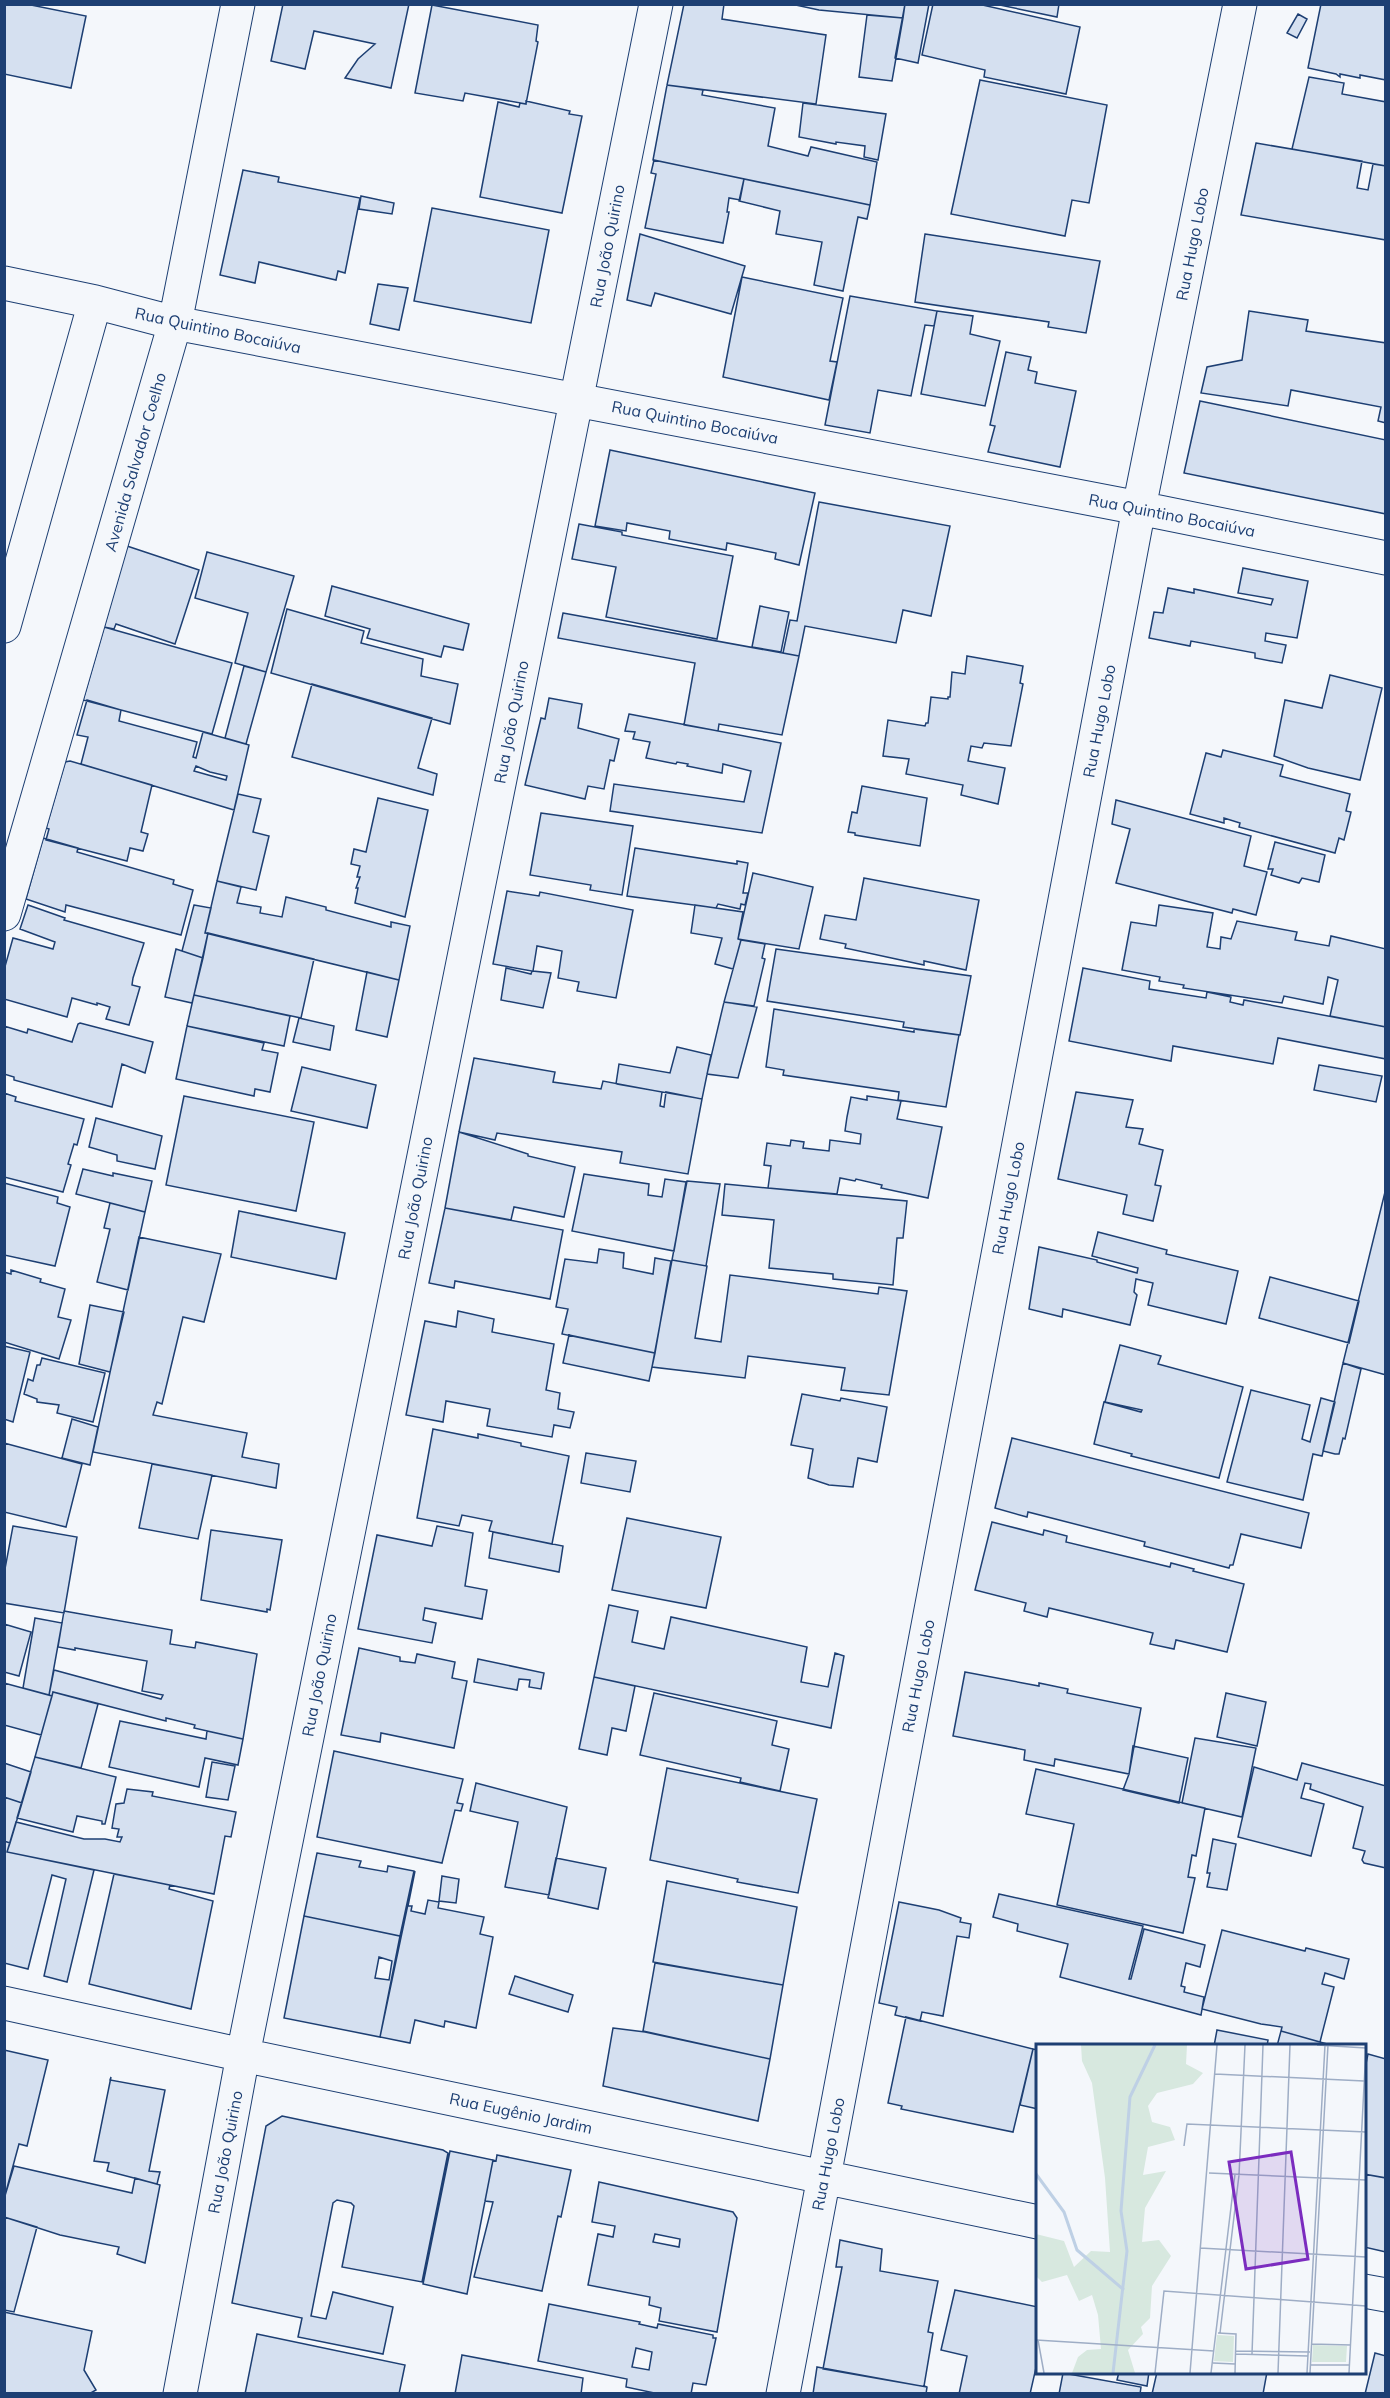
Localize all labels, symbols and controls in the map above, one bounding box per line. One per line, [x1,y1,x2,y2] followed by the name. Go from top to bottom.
[585,183,629,309] street label: Rua João Quirino
[1171,186,1213,302] street label: Rua Hugo Lobo
[133,303,303,357] street label: Rua Quintino Bocaiúva
[100,370,170,554] street label: Avenida Salvador Coelho
[610,396,780,448] street label: Rua Quintino Bocaiúva
[1087,489,1257,541] street label: Rua Quintino Bocaiúva
[489,659,533,785] street label: Rua João Quirino
[1078,663,1120,779] street label: Rua Hugo Lobo
[393,1135,437,1261] street label: Rua João Quirino
[987,1140,1029,1256] street label: Rua Hugo Lobo
[297,1612,341,1738] street label: Rua João Quirino
[897,1618,939,1734] street label: Rua Hugo Lobo
[1036,2044,1366,2374] inset map
[448,2088,594,2138] street label: Rua Eugênio Jardim
[203,2089,247,2215] street label: Rua João Quirino
[807,2096,849,2212] street label: Rua Hugo Lobo

